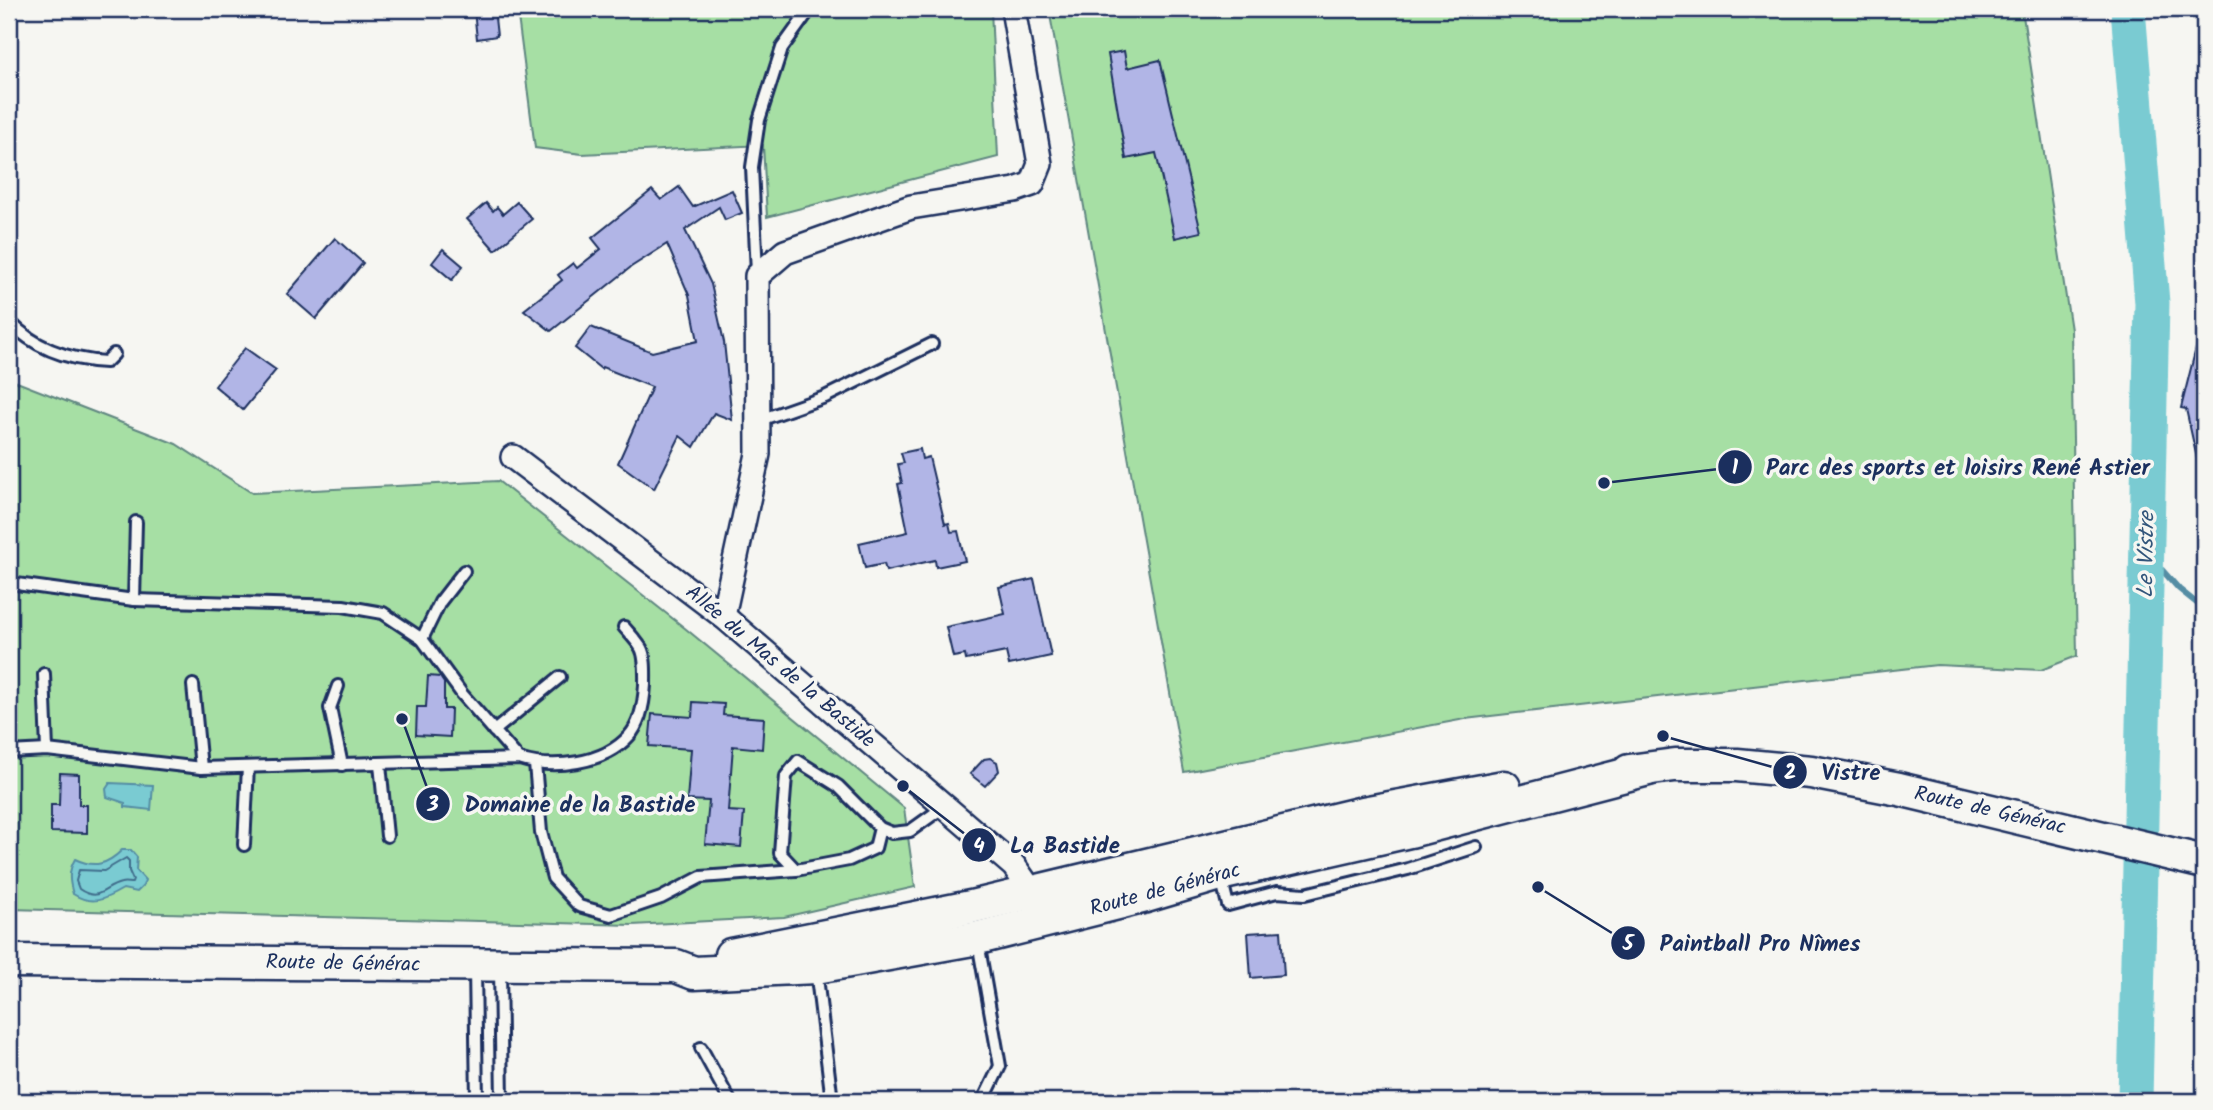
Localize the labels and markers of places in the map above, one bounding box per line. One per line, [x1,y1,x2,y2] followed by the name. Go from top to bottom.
[1717,445,2164,489] callout: Parc des sports et loisirs René Astier
[1773,750,1894,794] callout: Vistre
[416,782,710,826] callout: Domaine de la Bastide
[961,823,1134,867] callout: La Bastide
[1610,921,1874,965] callout: Paintball Pro Nîmes

